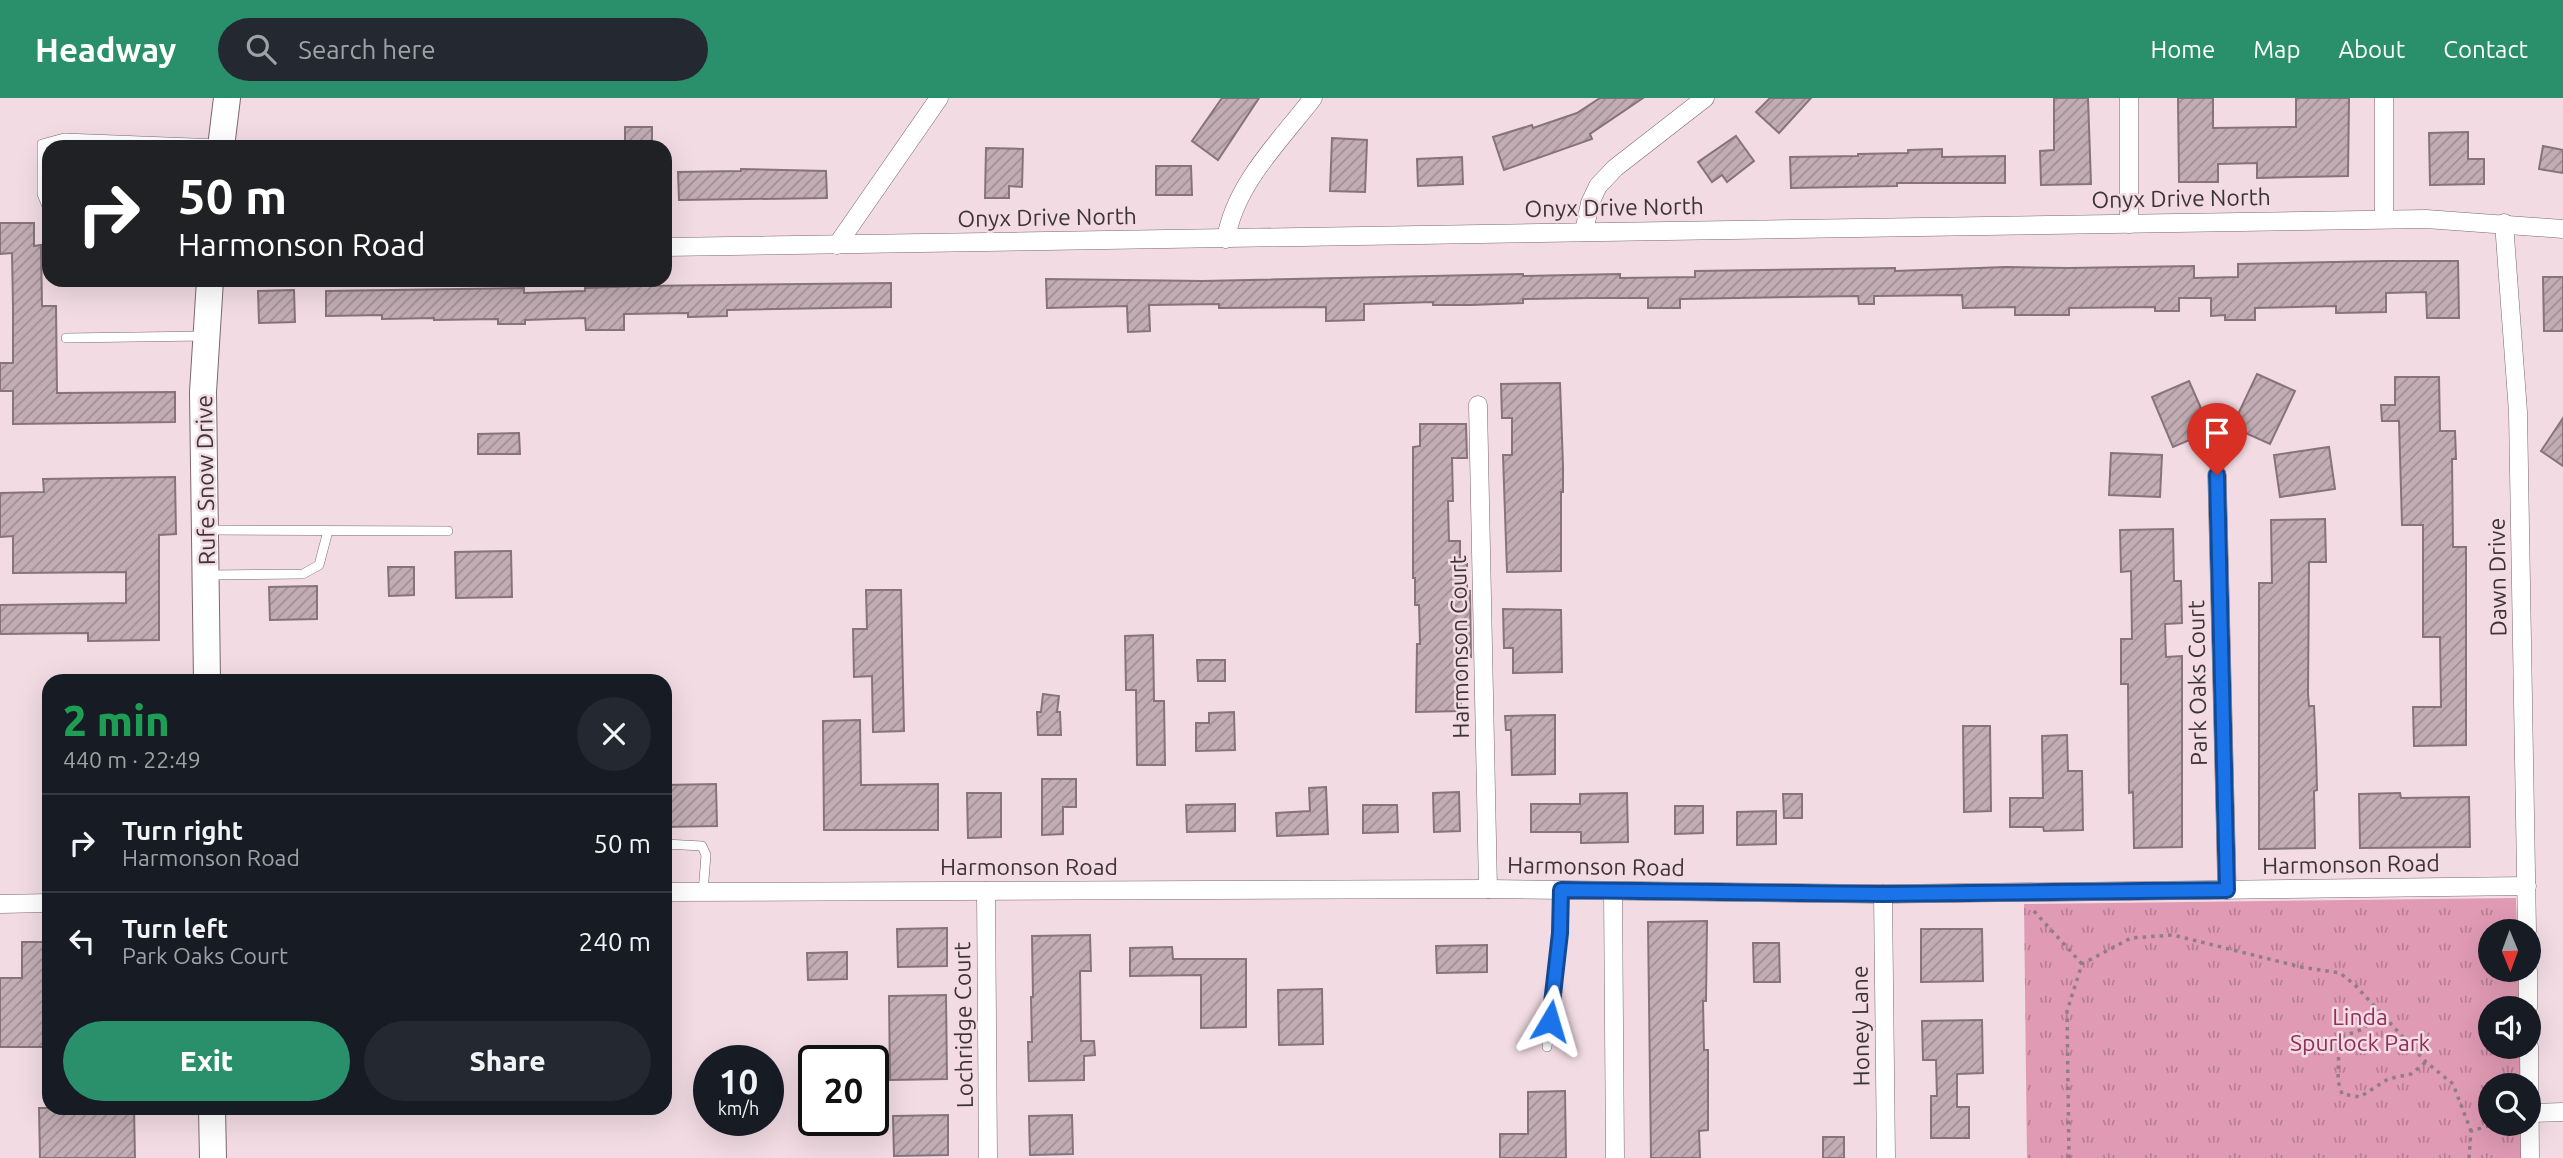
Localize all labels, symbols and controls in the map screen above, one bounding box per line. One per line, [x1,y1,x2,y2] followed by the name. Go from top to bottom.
[218,18,708,81] search box
[242,30,280,68] icon: search
[35,31,176,68] text: Headway
[298,35,436,64] text: Search here
[2150,36,2215,63] text: Home
[2253,36,2300,63] text: Map
[2338,36,2405,63] text: About
[2443,36,2528,63] text: Contact
[63,168,154,259] icon: right
[178,168,287,223] text: 50 m
[2091,184,2271,212] street label: Onyx Drive North
[1524,193,1704,221] street label: Onyx Drive North
[957,203,1137,231] street label: Onyx Drive North
[178,226,425,262] text: Harmonson Road
[191,395,219,565] street label: Rufe Snow Drive
[2187,403,2247,475] pin
[2198,414,2236,452] icon: arrive
[2483,517,2511,637] street label: Dawn Drive
[1445,555,1473,739] street label: Harmonson Court
[2183,600,2211,766] street label: Park Oaks Court
[63,697,170,744] text: 2 min
[577,697,651,771] button: close
[63,747,201,772] text: 440 m · 22:49
[122,816,243,845] text: Turn right
[63,824,101,862] icon: right
[593,829,651,858] text: 50 m
[122,845,300,870] text: Harmonson Road
[2262,850,2440,878] street label: Harmonson Road
[1507,852,1685,880] street label: Harmonson Road
[940,854,1118,879] street label: Harmonson Road
[122,914,228,943] text: Turn left
[2478,919,2541,982] north arrow
[2478,919,2541,1136] map controls
[63,922,101,960] icon: left
[579,927,651,956] text: 240 m
[949,942,977,1108] street label: Lochridge Court
[122,943,288,968] text: Park Oaks Court
[1846,965,1874,1087] street label: Honey Lane
[1513,984,1587,1058] position arrow
[2478,996,2541,1059] button: sound
[2290,1004,2430,1055] park label: Linda Spurlock Park
[63,1021,350,1101] button: Exit
[364,1021,651,1101] button: Share
[798,1045,889,1136] speed limit sign: 20
[719,1061,758,1101] text: 10
[2478,1073,2541,1136] button: search
[718,1098,759,1118] text: km/h

